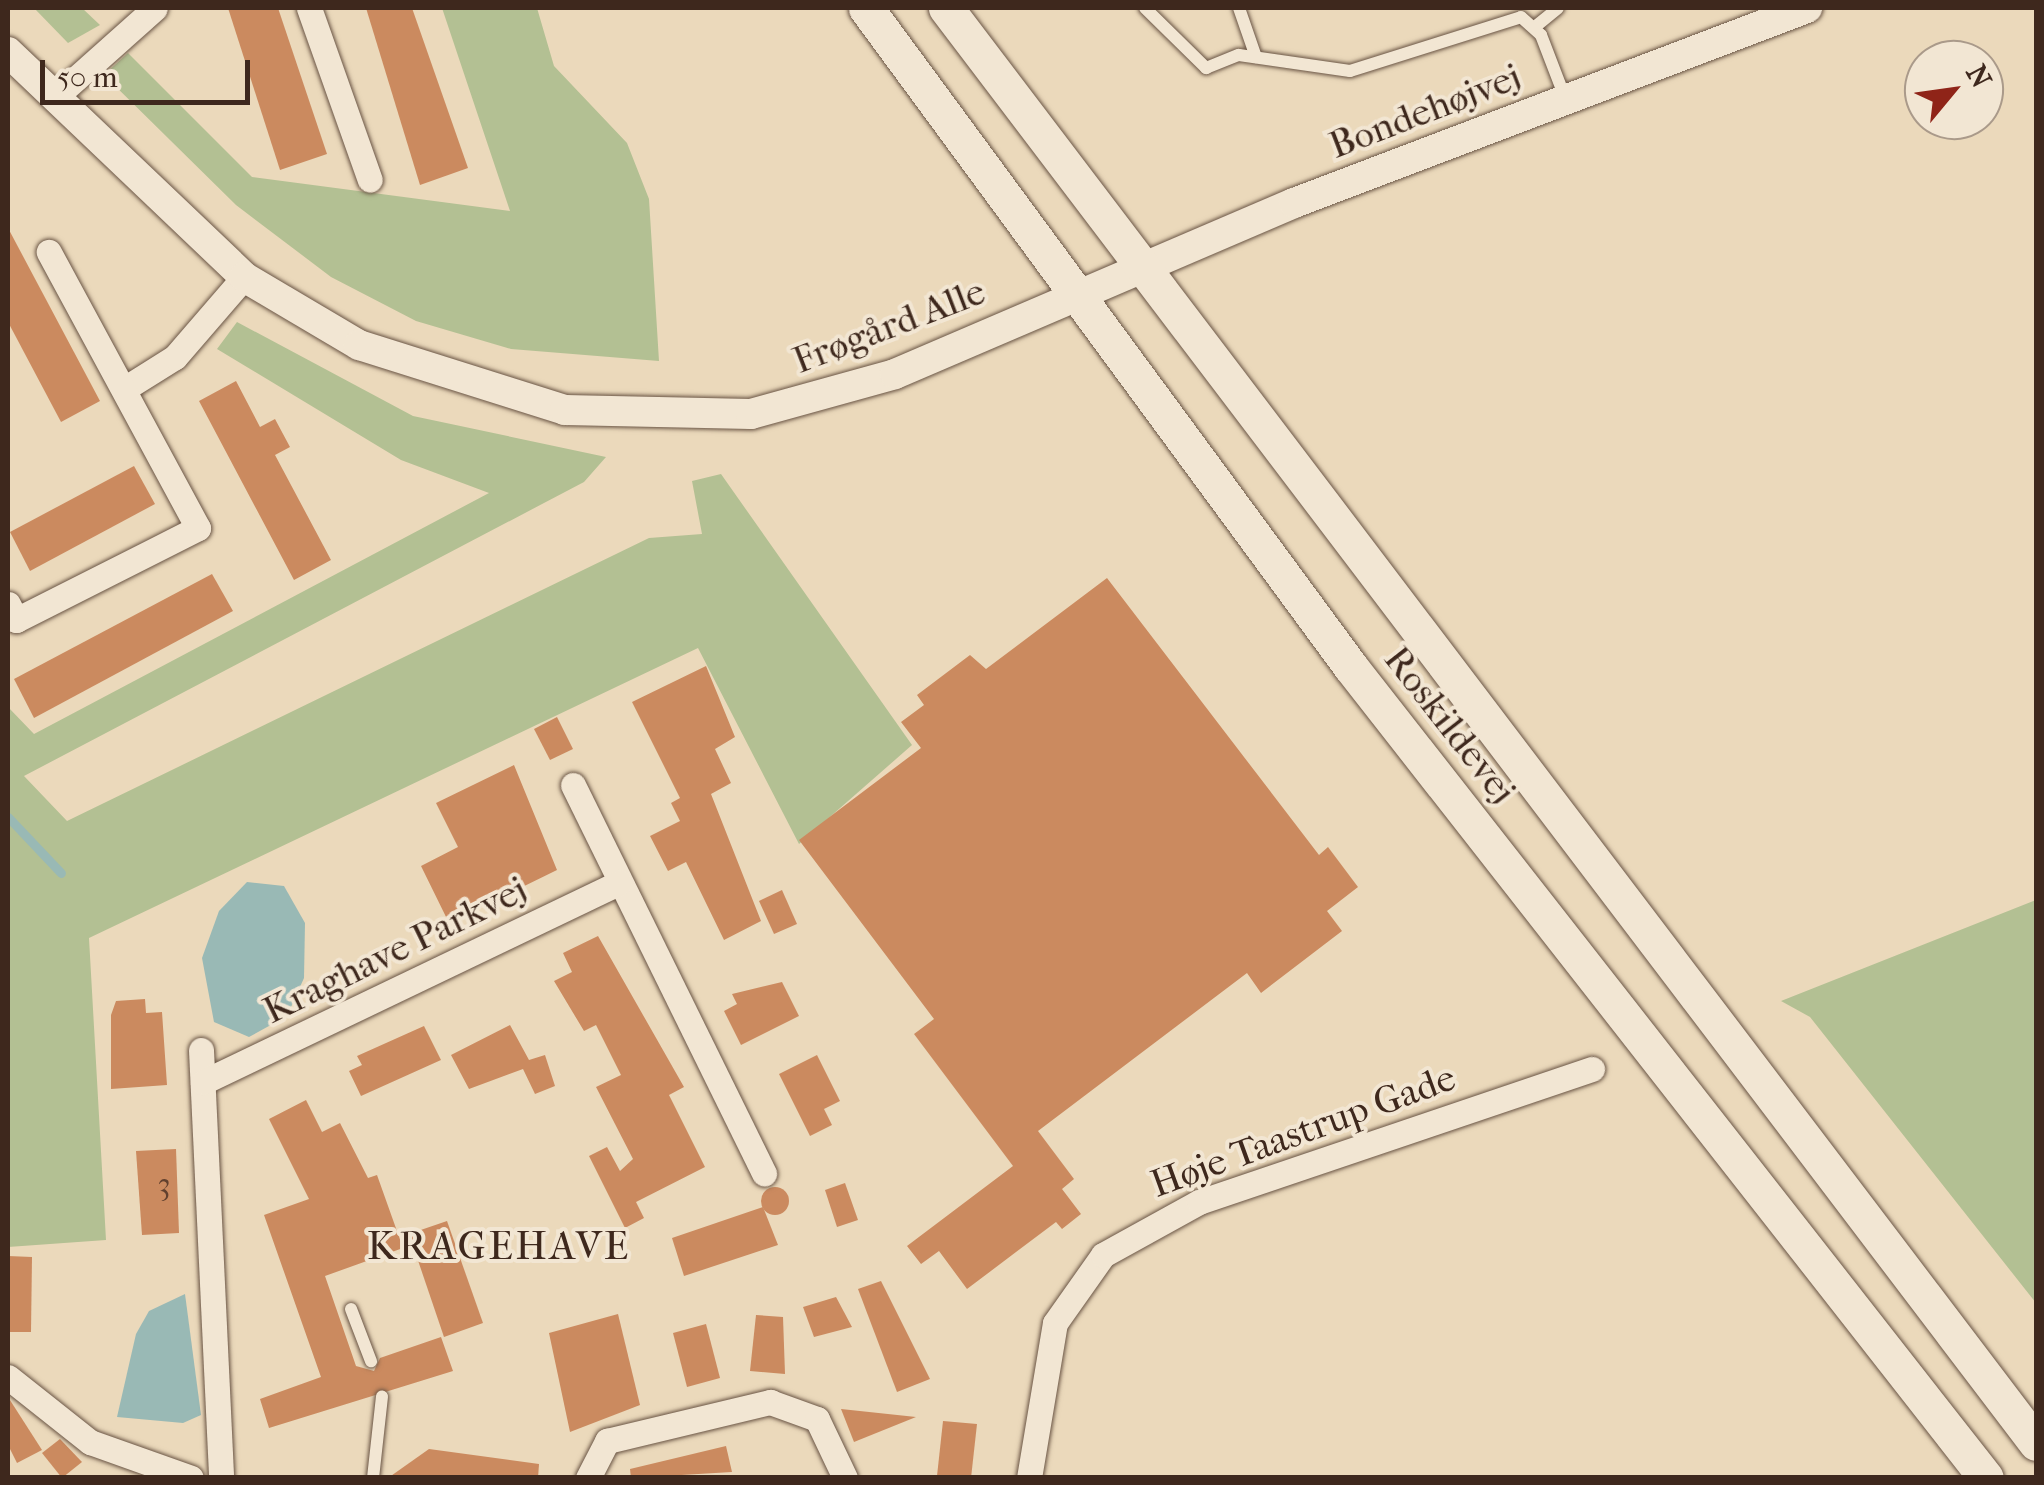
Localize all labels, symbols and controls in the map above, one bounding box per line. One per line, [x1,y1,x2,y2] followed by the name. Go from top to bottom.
[45,40,255,102] scale bar
[1904,40,2004,140] north arrow
[1323,54,1527,168] street label: Bondehøjvej
[1959,59,1999,93] text: N
[57,60,118,95] text: 50 m
[786,268,992,384] street label: Frøgård Alle
[1374,637,1526,813] street label: Roskildevej
[256,867,534,1033] street label: Kraghave Parkvej
[1144,1055,1462,1207] street label: Høje Taastrup Gade
[157,1165,171,1203] house number: 3
[367,1222,631,1270] district label: KRAGEHAVE

